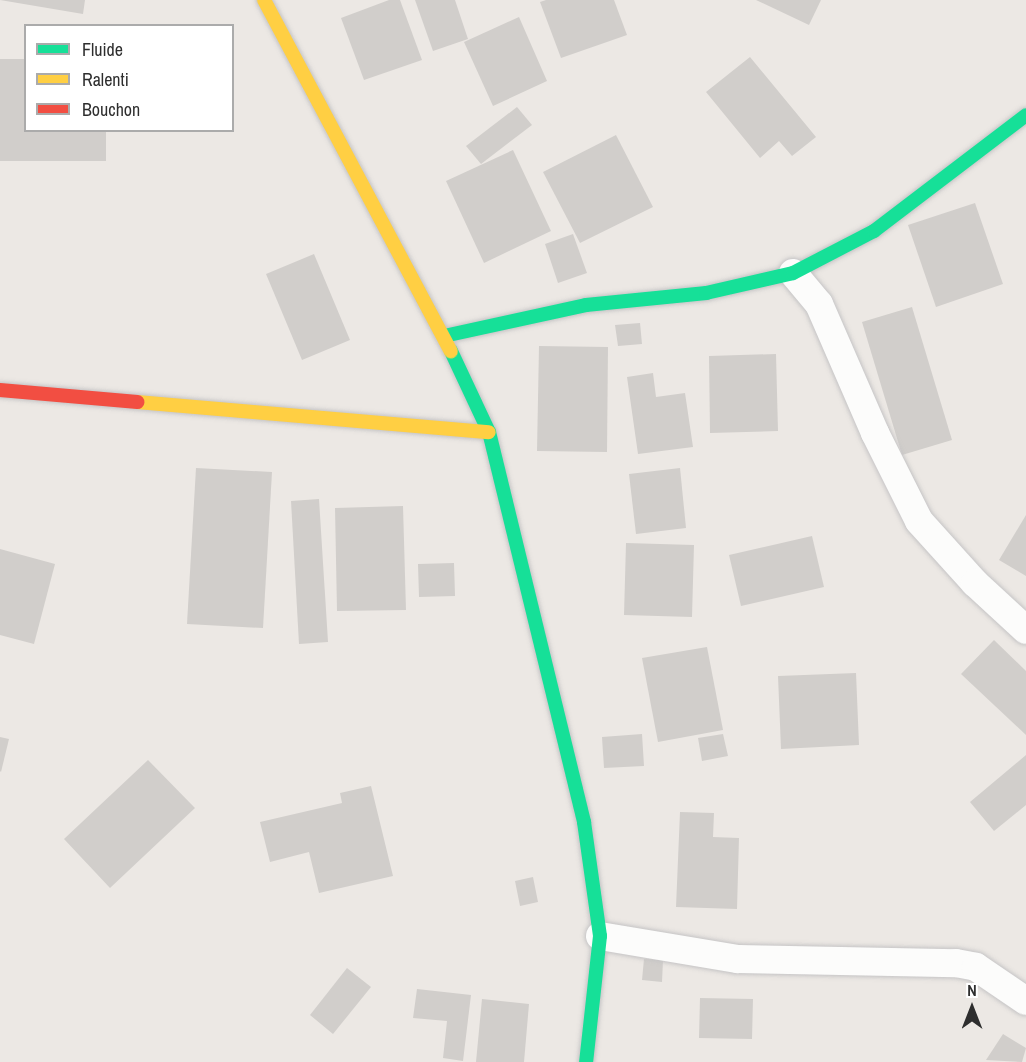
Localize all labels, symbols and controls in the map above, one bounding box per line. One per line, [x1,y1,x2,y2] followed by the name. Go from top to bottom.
[24,24,234,132] legend
[82,37,123,62] text: Fluide
[82,67,129,92] text: Ralenti
[82,97,140,122] text: Bouchon
[942,978,1002,1038] north arrow
[967,979,977,1001] text: N

